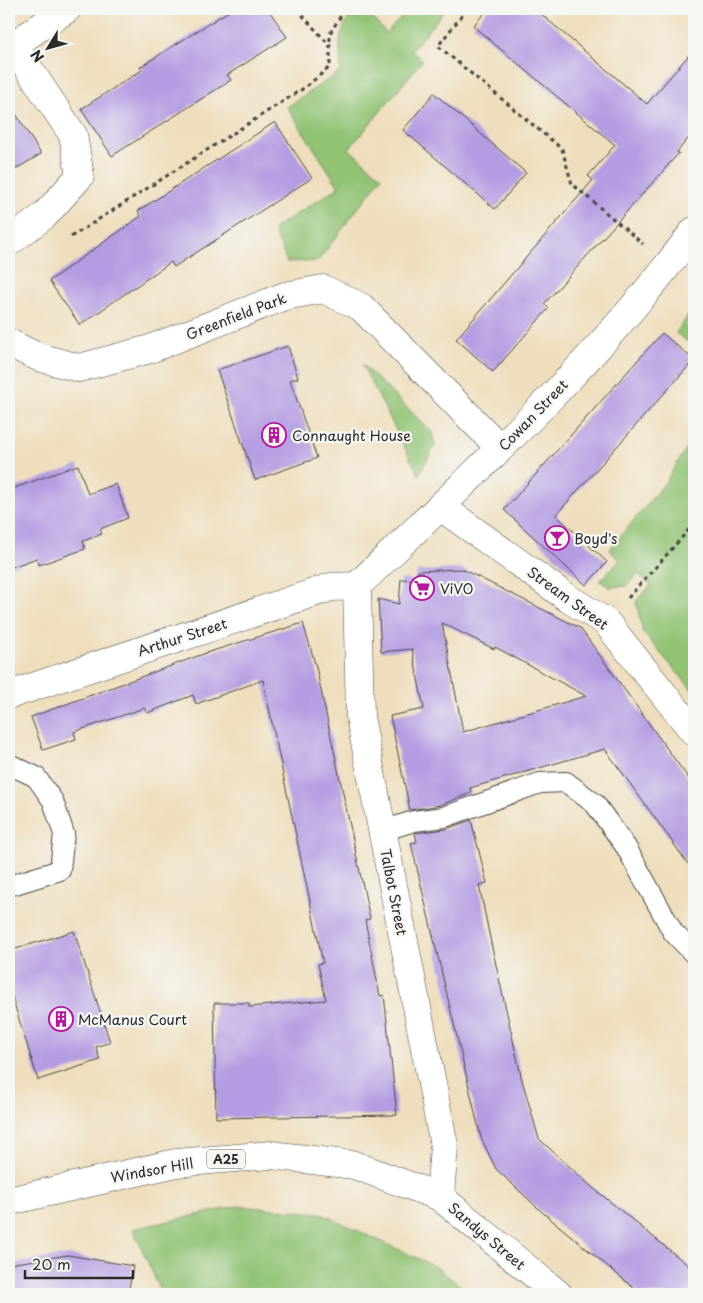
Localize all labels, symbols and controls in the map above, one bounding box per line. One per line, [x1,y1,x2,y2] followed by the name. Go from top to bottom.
[22,22,72,72] north arrow
[25,45,49,67] text: N
[183,287,290,345] street label: Greenfield Park
[493,374,573,455] street label: Cowan Street
[261,422,287,448] building icon: Connaught House
[292,425,411,446] place label: Connaught House
[544,525,570,551] bar icon: Boyd's
[574,528,617,549] place label: Boyd's
[523,561,613,635] street label: Stream Street
[409,575,435,601] supermarket icon: ViVO
[440,578,474,599] place label: ViVO
[135,613,230,661] street label: Arthur Street
[375,847,413,937] street label: Talbot Street
[48,1006,74,1032] building icon: McManus Court
[78,1009,187,1030] place label: McManus Court
[207,1150,245,1168] road number: A25
[109,1152,195,1188] street label: Windsor Hill
[444,1197,530,1275] street label: Sandys Street
[25,1248,132,1280] scale bar
[32,1252,71,1275] text: 20 m

